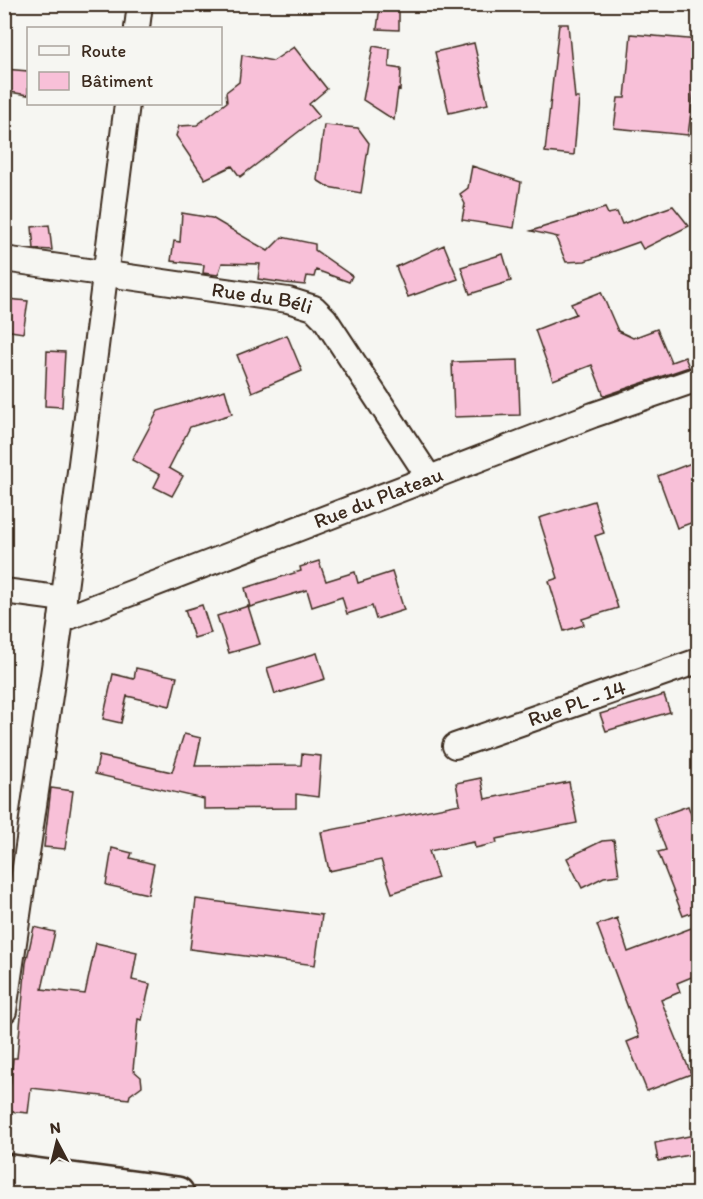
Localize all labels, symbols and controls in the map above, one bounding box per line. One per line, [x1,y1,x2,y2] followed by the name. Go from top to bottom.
[27,27,222,105] legend
[81,40,126,62] text: Route
[81,70,154,92] text: Bâtiment
[210,276,316,319] street label: Rue du Béli
[310,461,447,533] street label: Rue du Plateau
[524,674,629,732] street label: Rue PL - 14
[27,1112,87,1172] north arrow
[49,1118,62,1138] text: N

